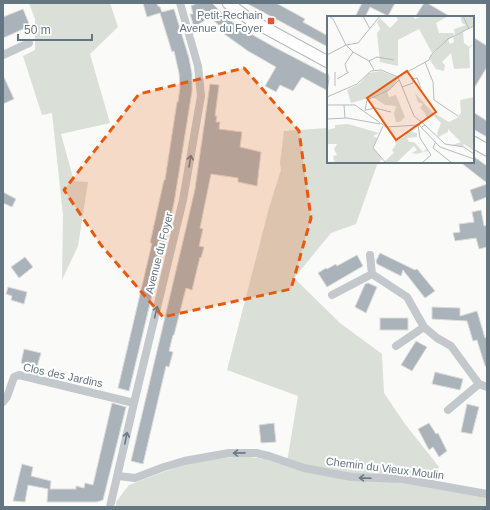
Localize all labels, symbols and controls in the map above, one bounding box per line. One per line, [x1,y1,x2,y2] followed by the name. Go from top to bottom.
[179,9,263,34] place label: Petit-Rechain Avenue du Foyer
[18,16,92,42] scale bar
[266,16,276,26] marker: Petit-Rechain Avenue du Foyer
[327,16,474,163] inset map
[24,23,51,37] text: 50 m
[186,155,194,168] one-way arrow
[143,211,175,295] street label: Avenue du Foyer
[153,305,160,318] one-way arrow
[22,361,104,389] street label: Clos des Jardins
[123,432,131,445] one-way arrow
[233,449,246,457] one-way arrow
[325,455,445,481] street label: Chemin du Vieux Moulin
[359,474,372,482] one-way arrow

